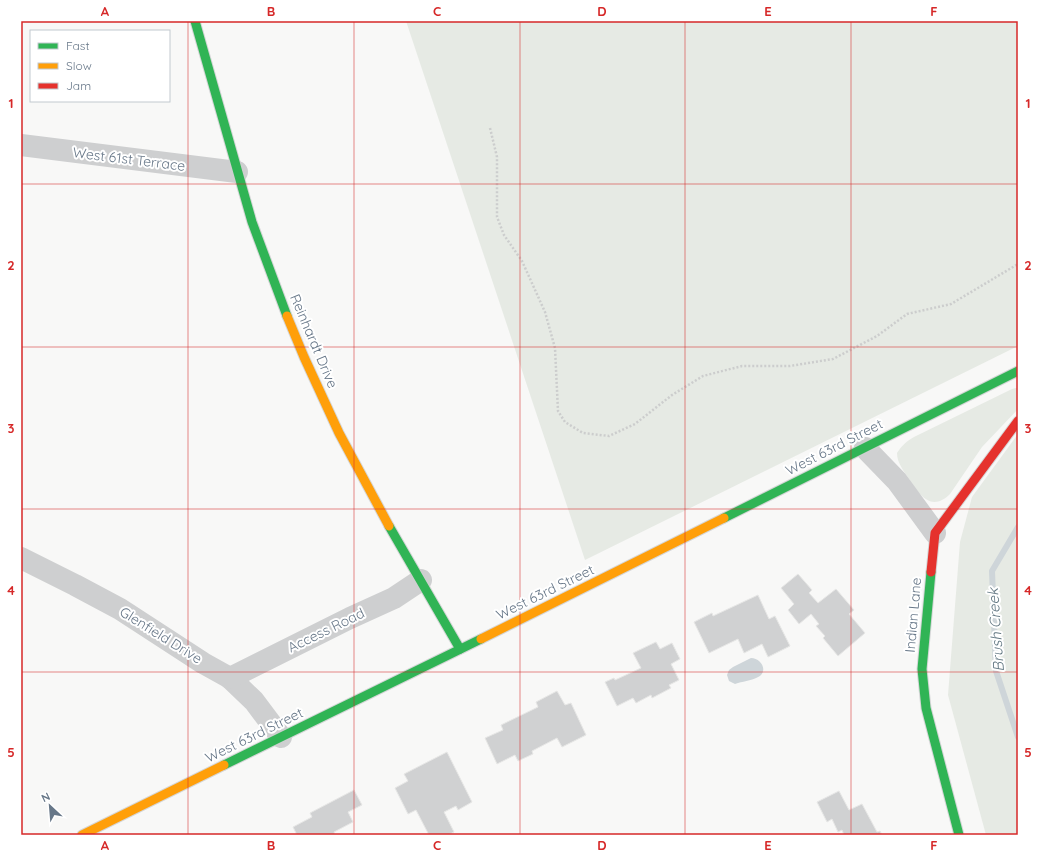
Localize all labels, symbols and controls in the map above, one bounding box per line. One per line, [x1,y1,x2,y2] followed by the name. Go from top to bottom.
[101,3,110,19] text: A
[267,3,275,19] text: B
[433,3,441,19] text: C
[597,3,607,19] text: D
[764,3,772,19] text: E
[930,3,938,19] text: F
[30,30,170,102] legend
[66,38,90,53] text: Fast
[66,58,92,73] text: Slow
[66,78,91,93] text: Jam
[8,95,14,111] text: 1
[1025,95,1031,111] text: 1
[72,143,186,175] street label: West 61st Terrace
[7,257,15,273] text: 2
[1024,257,1032,273] text: 2
[286,291,342,391] street label: Reinhardt Drive
[782,415,886,479] street label: West 63rd Street
[8,420,15,436] text: 3
[1025,420,1032,436] text: 3
[493,560,597,624] street label: West 63rd Street
[901,577,925,653] street label: Indian Lane
[7,582,15,598] text: 4
[1024,582,1032,598] text: 4
[983,586,1008,673] water label: Brush Creek
[116,603,206,668] street label: Glenfield Drive
[285,604,367,656] street label: Access Road
[202,703,306,767] street label: West 63rd Street
[7,744,15,760] text: 5
[1024,744,1032,760] text: 5
[30,786,70,826] north arrow
[39,789,52,805] text: N
[101,837,110,853] text: A
[267,837,275,853] text: B
[433,837,441,853] text: C
[597,837,607,853] text: D
[764,837,772,853] text: E
[930,837,938,853] text: F

